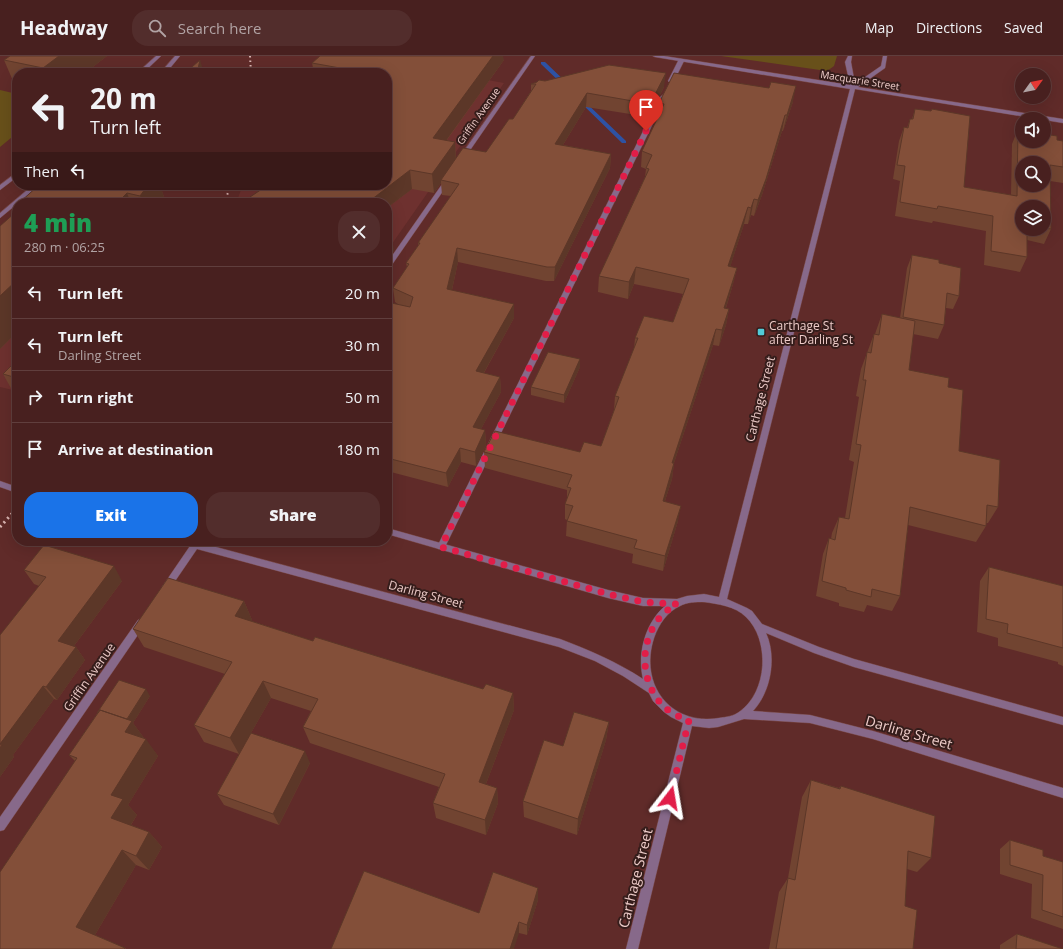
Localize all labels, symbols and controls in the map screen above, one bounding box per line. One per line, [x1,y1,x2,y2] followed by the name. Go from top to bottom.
[132,10,412,46] search box
[20,15,108,41] text: Headway
[146,17,168,39] icon: search
[178,18,261,38] text: Search here
[865,18,894,37] text: Map
[916,18,982,37] text: Directions
[1004,18,1043,37] text: Saved
[819,67,901,93] street label: Macquarie Street
[1015,68,1051,104] north arrow
[1015,68,1051,236] map controls
[90,79,157,117] text: 20 m
[24,84,76,136] icon: left
[453,84,503,147] street label: Griffin Avenue
[629,90,663,131] pin
[635,96,657,118] icon: arrive
[1015,112,1051,148] button: sound
[90,115,161,139] text: Turn left
[1015,156,1051,192] button: search
[67,160,89,182] icon: left
[24,161,59,181] text: Then
[1015,200,1051,236] button: layers
[24,206,92,239] text: 4 min
[338,211,380,253] button: close
[24,238,105,256] text: 280 m · 06:25
[24,282,46,304] icon: left
[58,283,123,303] text: Turn left
[345,283,380,303] text: 20 m
[769,317,853,348] place label: Carthage St after Darling St
[58,326,123,346] text: Turn left
[756,327,766,337] marker: Carthage St after Darling St
[24,334,46,356] icon: left
[345,335,380,355] text: 30 m
[58,346,141,364] text: Darling Street
[741,355,779,443] street label: Carthage Street
[24,386,46,408] icon: right
[58,387,133,407] text: Turn right
[345,387,380,407] text: 50 m
[24,438,46,460] icon: arrive
[58,439,213,459] text: Arrive at destination
[336,439,380,459] text: 180 m
[24,492,198,538] button: Exit
[206,492,380,538] button: Share
[387,576,465,612] street label: Darling Street
[59,639,119,715] street label: Griffin Avenue
[863,711,955,753] street label: Darling Street
[649,777,691,819] position arrow
[613,826,657,930] street label: Carthage Street

